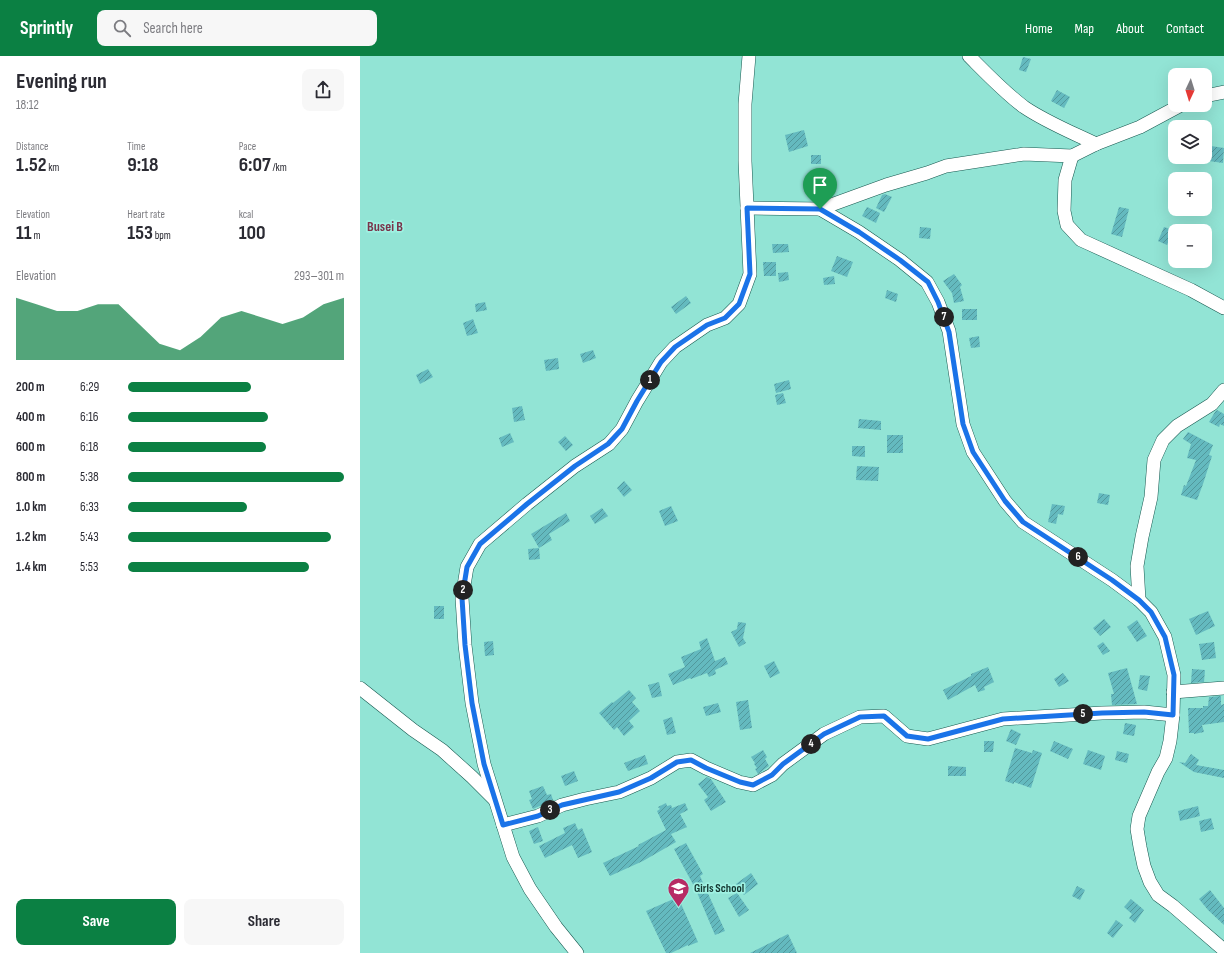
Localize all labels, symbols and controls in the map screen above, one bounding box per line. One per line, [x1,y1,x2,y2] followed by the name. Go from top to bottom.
[97,10,377,46] search box
[20,17,73,40] text: Sprintly
[111,17,133,39] icon: search
[143,19,203,38] text: Search here
[1025,20,1053,37] text: Home
[1075,20,1094,37] text: Map
[1116,20,1144,37] text: About
[1166,20,1204,37] text: Contact
[16,68,107,95] text: Evening run
[1168,68,1212,112] north arrow
[1168,68,1212,268] map controls
[302,69,344,111] button: share
[16,97,39,113] text: 18:12
[1168,120,1212,164] button: layers
[16,140,48,153] text: Distance
[127,140,145,153] text: Time
[239,140,256,153] text: Pace
[16,153,46,177] text: 1.52
[127,153,159,177] text: 9:18
[239,153,271,177] text: 6:07
[46,161,59,174] text: km
[271,161,287,174] text: /km
[803,168,837,209] pin
[1168,172,1212,216] button: +
[809,174,831,196] icon: arrive
[16,208,50,221] text: Elevation
[127,208,165,221] text: Heart rate
[239,208,253,221] text: kcal
[367,218,403,235] district label: Busei B
[16,221,32,245] text: 11
[127,221,153,245] text: 153
[239,221,266,245] text: 100
[1168,224,1212,268] button: −
[32,229,41,242] text: m
[153,229,171,242] text: bpm
[16,268,56,284] text: Elevation
[294,268,344,284] text: 293–301 m
[934,307,954,327] pin: 7
[942,310,946,323] text: 7
[640,370,660,390] pin: 1
[648,373,652,386] text: 1
[16,379,45,395] text: 200 m
[80,379,99,395] text: 6:29
[16,409,45,425] text: 400 m
[80,409,98,425] text: 6:16
[16,439,45,455] text: 600 m
[80,439,98,455] text: 6:18
[16,469,45,485] text: 800 m
[80,469,99,485] text: 5:38
[16,499,46,515] text: 1.0 km
[80,499,99,515] text: 6:33
[16,529,46,545] text: 1.2 km
[80,529,99,545] text: 5:43
[1068,547,1088,567] pin: 6
[1075,550,1081,563] text: 6
[16,559,47,575] text: 1.4 km
[80,559,98,575] text: 5:53
[453,580,473,600] pin: 2
[461,583,465,596] text: 2
[1073,704,1093,724] pin: 5
[1081,707,1085,720] text: 5
[801,734,821,754] pin: 4
[808,737,814,750] text: 4
[540,800,560,820] pin: 3
[548,803,552,816] text: 3
[666,875,692,908] school or university icon: Girls School
[694,881,744,896] place label: Girls School
[16,899,176,945] button: Save
[184,899,344,945] button: Share

